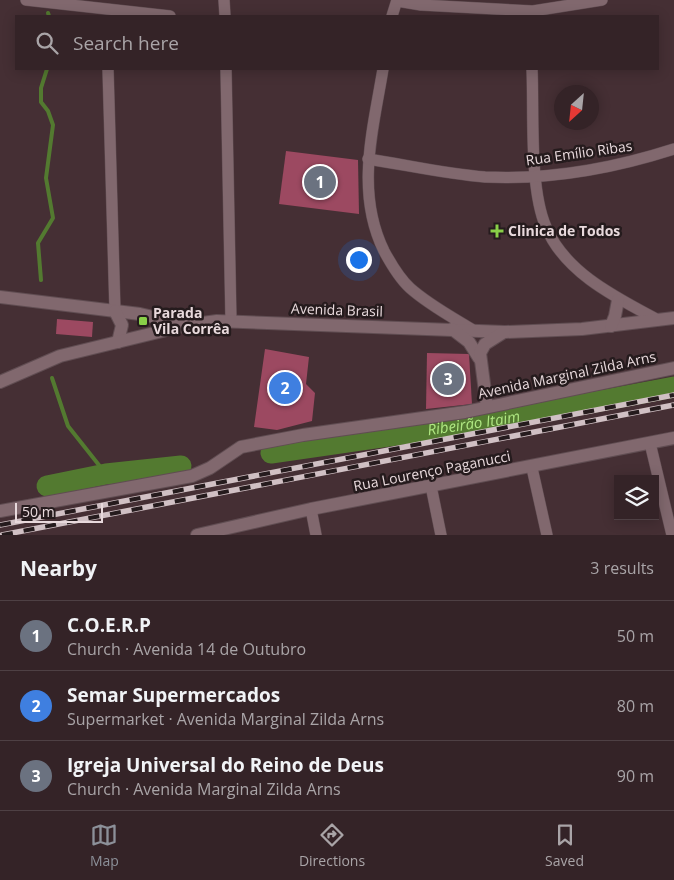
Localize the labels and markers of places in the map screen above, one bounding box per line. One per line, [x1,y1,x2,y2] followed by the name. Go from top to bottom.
[304,163,336,201] pin: 1
[508,221,620,240] place label: Clinica de Todos
[490,224,504,238] marker: Clinica de Todos
[153,303,230,338] place label: Parada Vila Corrêa
[137,315,149,327] marker: Parada Vila Corrêa
[432,360,464,398] pin: 3
[269,369,301,407] pin: 2

